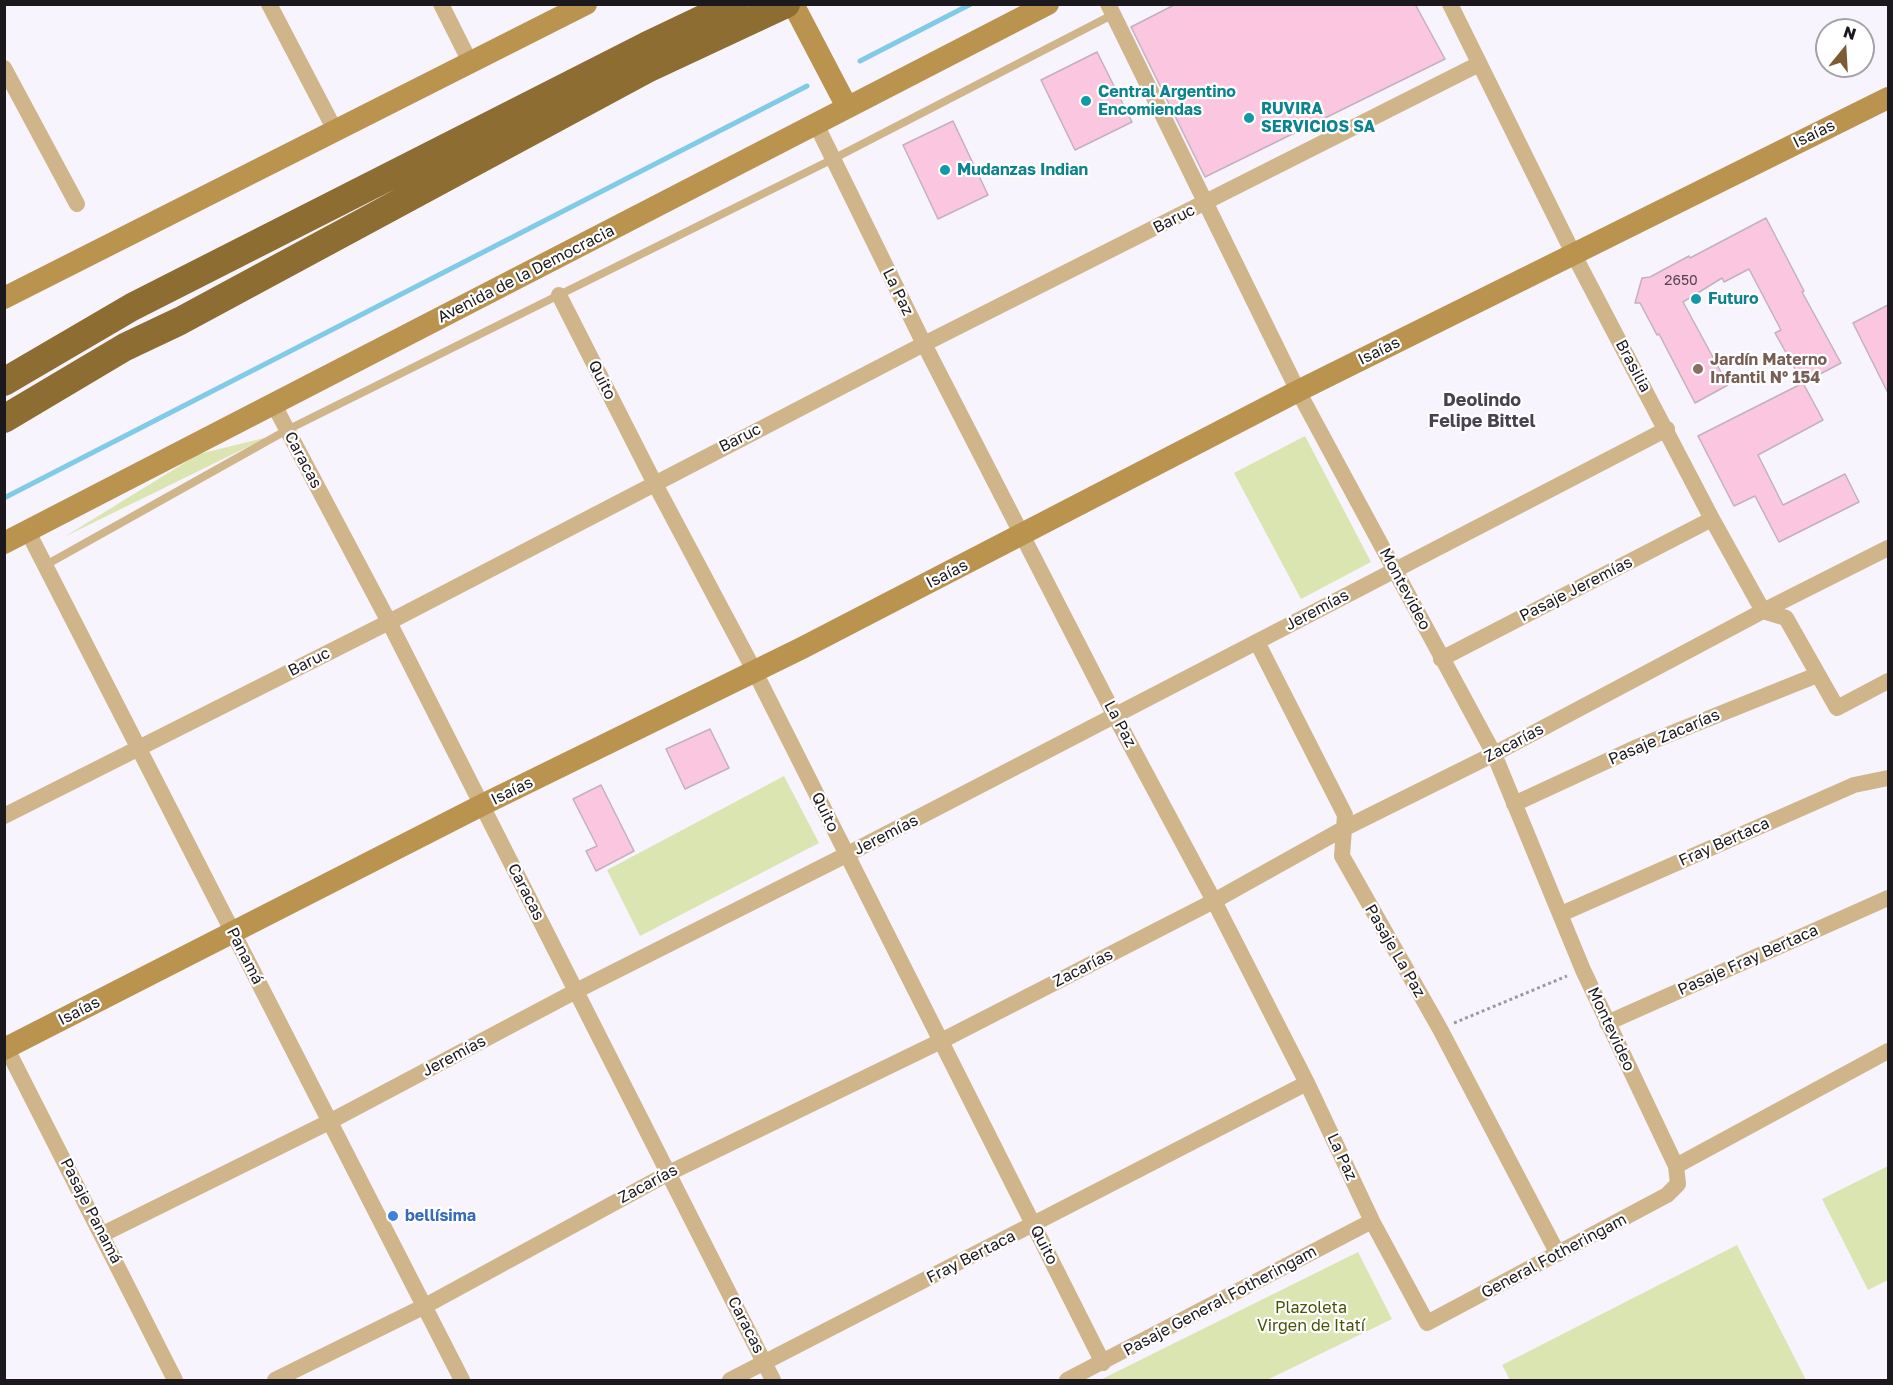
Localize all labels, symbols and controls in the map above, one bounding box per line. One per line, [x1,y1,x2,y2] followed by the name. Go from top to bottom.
[1815,18,1875,78] north arrow
[1841,21,1859,44] text: N
[1098,82,1236,120] place label: Central Argentino Encomiendas
[1079,94,1093,108] marker: Central Argentino Encomiendas
[1261,99,1375,137] place label: RUVIRA SERVICIOS SA
[1242,111,1256,125] marker: RUVIRA SERVICIOS SA
[1790,116,1838,152] street label: Isaías
[957,160,1088,180] place label: Mudanzas Indian
[938,163,952,177] marker: Mudanzas Indian
[1150,200,1198,238] street label: Baruc
[434,221,618,327] street label: Avenida de la Democracia
[878,265,918,319] street label: La Paz
[1664,273,1698,289] house number: 2650
[1708,289,1759,309] place label: Futuro
[1689,292,1703,306] marker: Futuro
[1355,333,1403,369] street label: Isaías
[1611,336,1655,396] street label: Brasilia
[1710,350,1827,388] place label: Jardín Materno Infantil N° 154
[584,357,620,403] street label: Quito
[1691,362,1705,376] marker: Jardín Materno Infantil N° 154
[1429,389,1535,432] district label: Deolindo Felipe Bittel
[716,419,764,457] street label: Baruc
[280,428,326,492] street label: Caracas
[1375,545,1435,633] street label: Montevideo
[1516,552,1636,626] street label: Pasaje Jeremías
[923,555,971,593] street label: Isaías
[1282,585,1352,635] street label: Jeremías
[285,643,333,681] street label: Baruc
[1100,697,1140,751] street label: La Paz
[1606,705,1722,769] street label: Pasaje Zacarías
[1481,719,1547,767] street label: Zacarías
[488,773,536,809] street label: Isaías
[807,789,843,835] street label: Quito
[851,811,921,859] street label: Jeremías
[1676,813,1772,871] street label: Fray Bertaca
[504,860,548,924] street label: Caracas
[1361,901,1429,1001] street label: Pasaje La Paz
[1675,920,1821,1000] street label: Pasaje Fray Bertaca
[222,924,268,988] street label: Panamá
[1050,945,1116,991] street label: Zacarías
[1583,984,1639,1074] street label: Montevideo
[55,992,103,1030] street label: Isaías
[419,1031,489,1081] street label: Jeremías
[1323,1130,1361,1184] street label: La Paz
[56,1155,126,1267] street label: Pasaje Panamá
[615,1160,681,1208] street label: Zacarías
[405,1206,476,1226] place label: bellísima
[386,1209,400,1223] marker: bellísima
[1478,1210,1630,1302] street label: General Fotheringam
[1026,1222,1062,1268] street label: Quito
[923,1226,1019,1288] street label: Fray Bertaca
[1120,1242,1320,1360] street label: Pasaje General Fotheringam
[724,1293,768,1357] street label: Caracas
[1257,1298,1365,1336] park label: Plazoleta Virgen de Itatí

